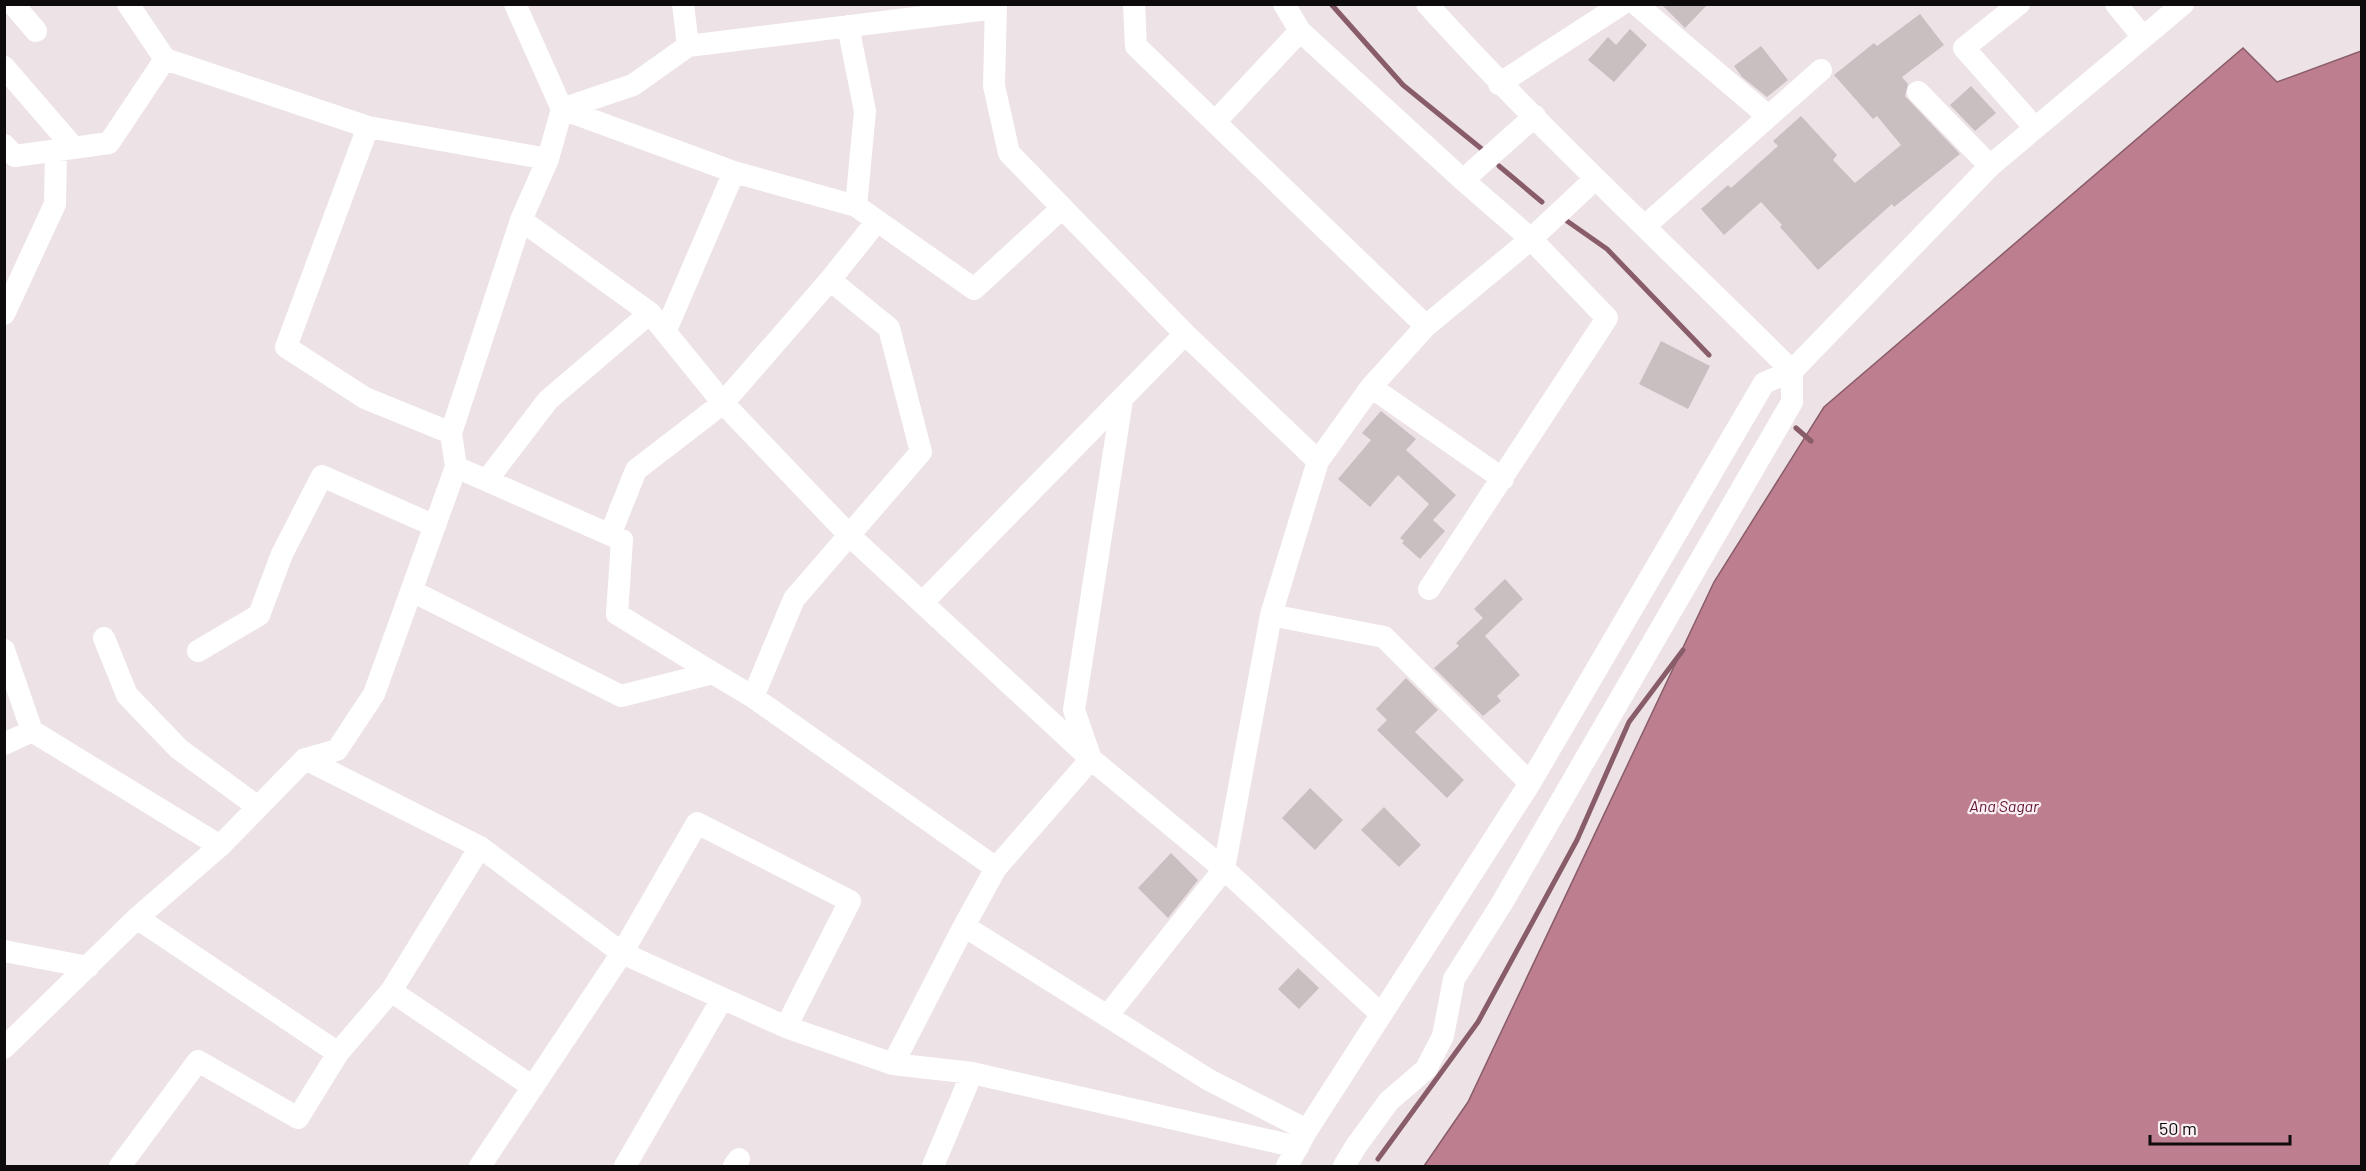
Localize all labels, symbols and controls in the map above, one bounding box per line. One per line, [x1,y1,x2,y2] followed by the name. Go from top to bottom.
[1969,796,2040,815] water label: Ana Sagar
[2150,1108,2290,1146] scale bar
[2159,1117,2197,1139] text: 50 m

